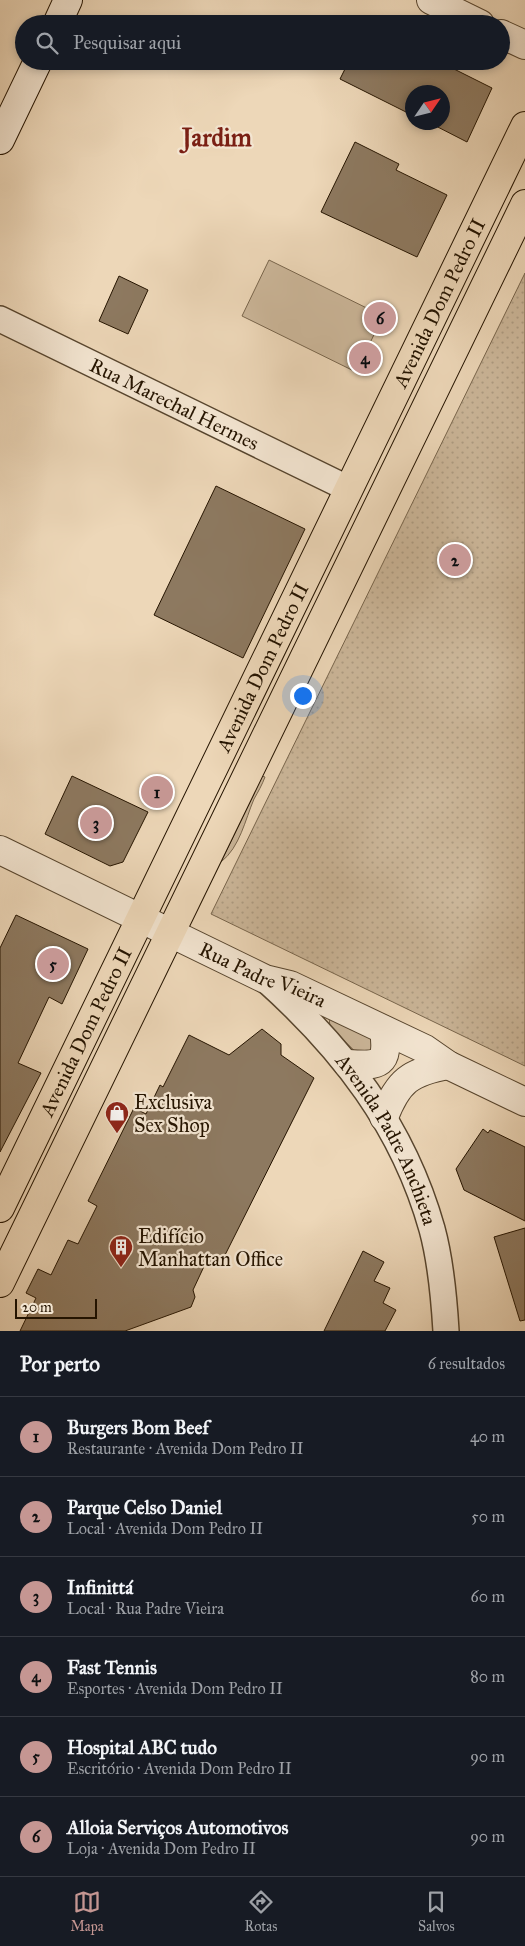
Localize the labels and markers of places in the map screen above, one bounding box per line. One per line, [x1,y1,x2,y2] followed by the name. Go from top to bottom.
[364,299,396,337] pin: 6
[349,339,381,377] pin: 4
[439,541,471,579] pin: 2
[141,773,173,811] pin: 1
[80,804,112,842] pin: 3
[37,945,69,983] pin: 5
[134,1090,213,1137] place label: Exclusiva Sex Shop
[104,1100,130,1134] shop icon: Exclusiva Sex Shop
[138,1224,283,1271] place label: Edifício Manhattan Office
[108,1234,134,1268] building icon: Edifício Manhattan Office

